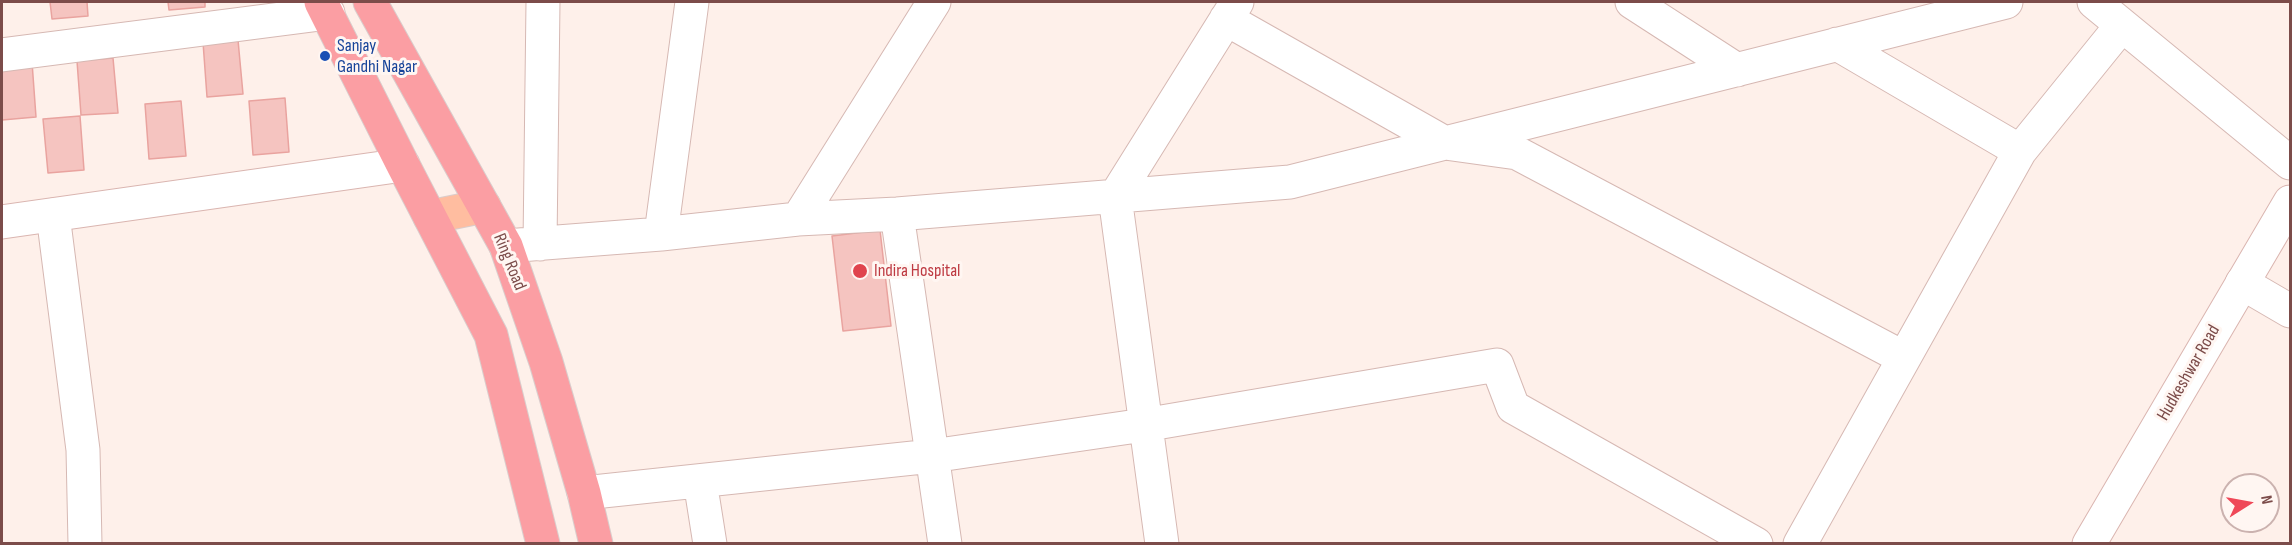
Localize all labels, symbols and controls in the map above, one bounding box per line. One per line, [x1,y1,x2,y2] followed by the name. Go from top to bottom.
[337,35,417,78] place label: Sanjay Gandhi Nagar
[318,49,332,63] marker: Sanjay Gandhi Nagar
[488,230,530,294] street label: Ring Road
[874,260,960,282] place label: Indira Hospital
[851,262,869,280] marker: Indira Hospital
[2153,321,2225,425] street label: Hudkeshwar Road
[2220,473,2280,533] north arrow
[2256,494,2276,506] text: N

